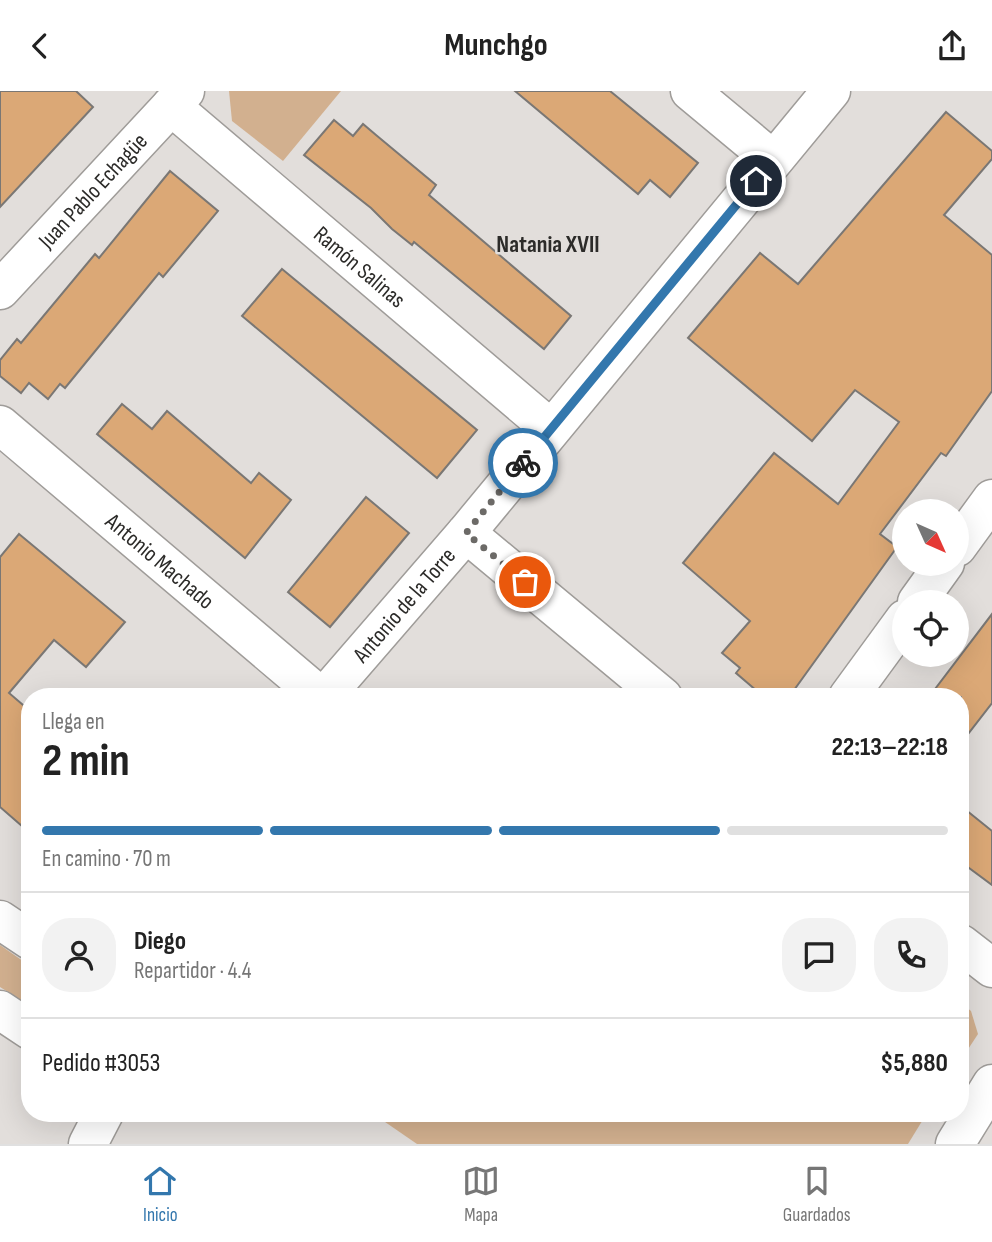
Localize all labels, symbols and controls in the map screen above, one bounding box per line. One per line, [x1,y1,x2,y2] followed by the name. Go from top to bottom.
[444,26,548,65] text: Munchgo
[21,27,59,65] icon: back
[933,27,971,65] icon: share
[32,128,154,255] street label: Juan Pablo Echagüe
[726,151,786,211] pin
[737,162,775,200] icon: home
[308,221,411,314] street label: Ramón Salinas
[496,230,600,259] district label: Natania XVII
[488,428,558,498] courier
[504,444,542,482] icon: bike
[892,499,970,576] north arrow
[892,499,969,667] map controls
[99,507,220,615] street label: Antonio Machado
[347,542,462,669] street label: Antonio de la Torre
[495,552,555,612] pin
[506,563,544,601] icon: bag
[892,590,969,667] button: locate
[42,708,105,736] text: Llega en
[831,732,948,763] text: 22:13–22:18
[42,734,130,789] text: 2 min
[42,845,171,873] text: En camino · 70 m
[42,918,116,992] button: person
[782,918,856,992] button: chat
[874,918,948,992] button: phone
[134,926,186,957] text: Diego
[134,957,251,985] text: Repartidor · 4.4
[42,1048,161,1079] text: Pedido #3053
[880,1048,948,1079] text: $5,880
[141,1162,179,1227] tab: Inicio
[462,1162,500,1227] tab: Mapa
[783,1162,851,1227] tab: Guardados

